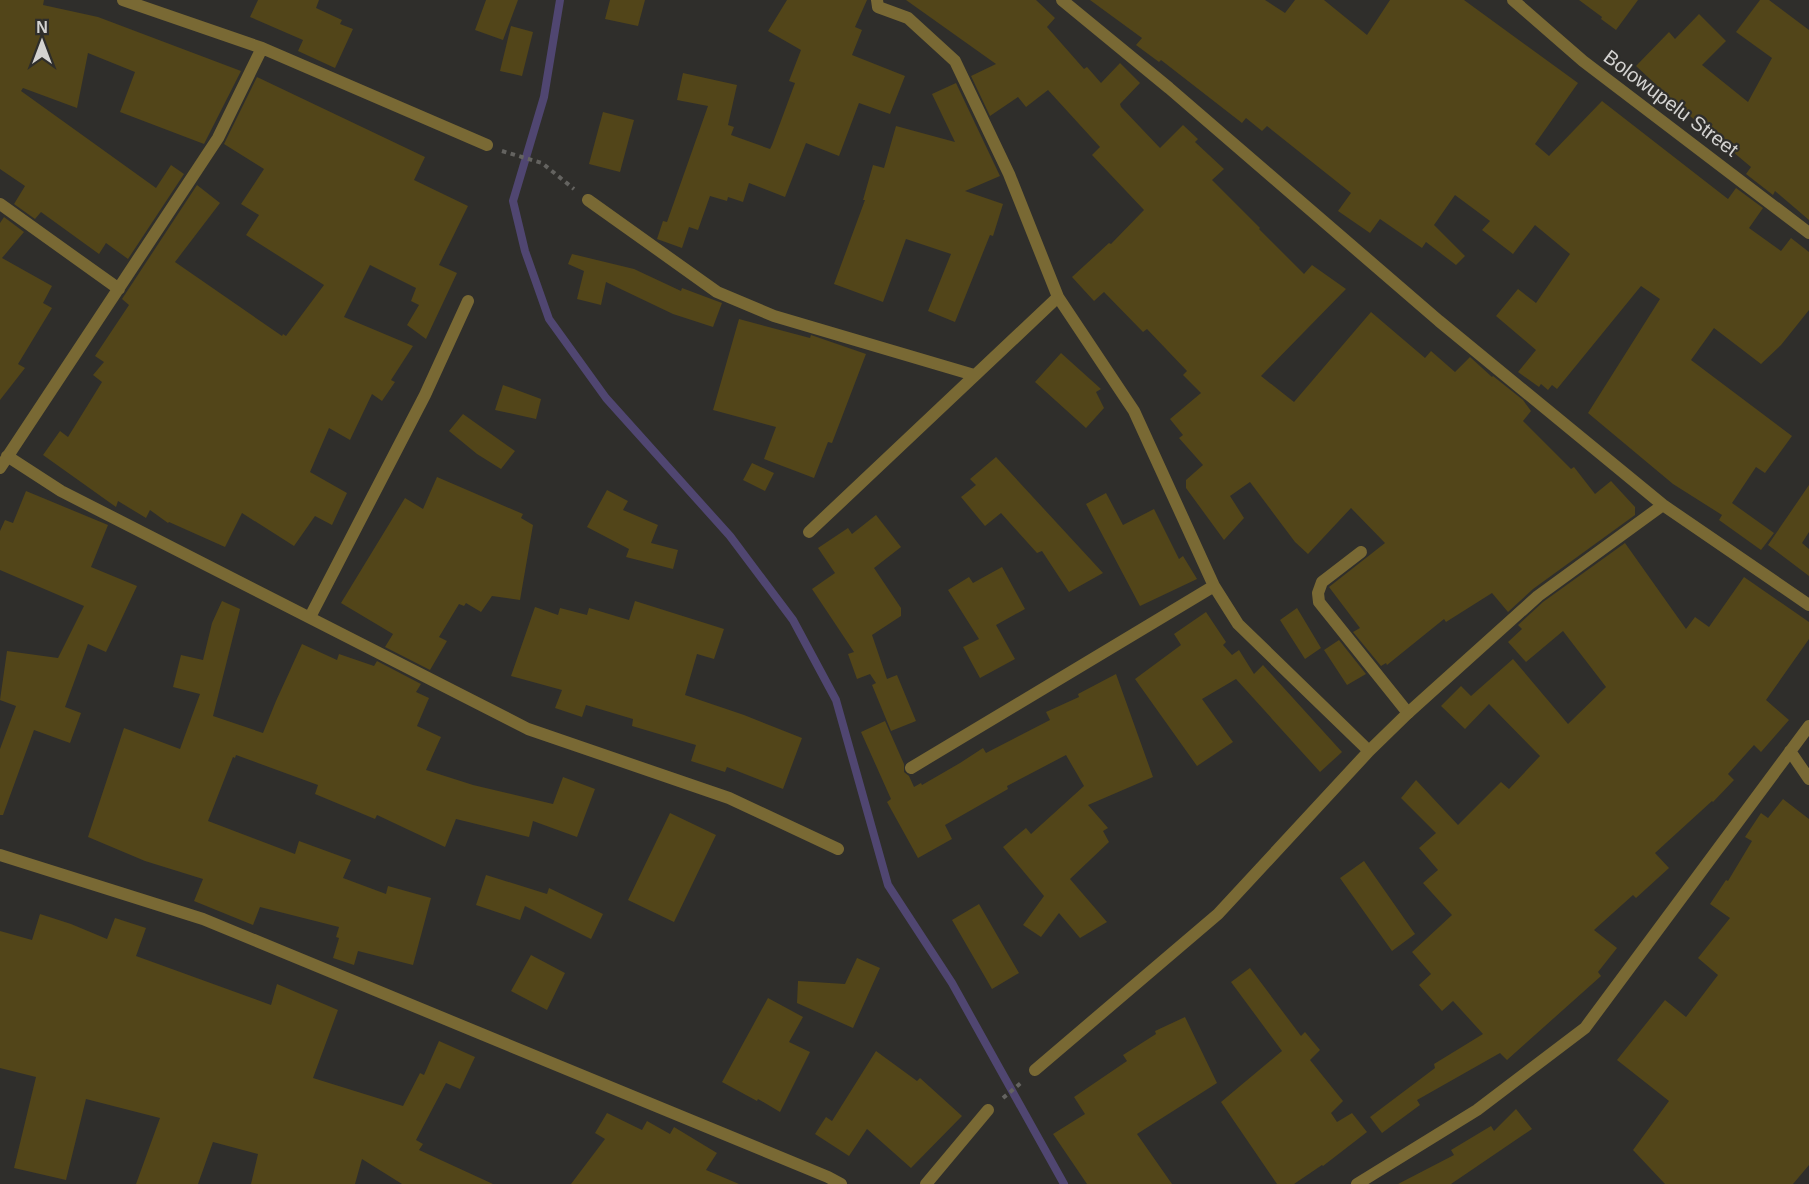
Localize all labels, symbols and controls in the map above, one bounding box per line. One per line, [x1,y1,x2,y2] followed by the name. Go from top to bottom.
[12,12,72,72] north arrow
[36,19,48,36] text: N
[1600,45,1743,161] street label: Bolowupelu Street

